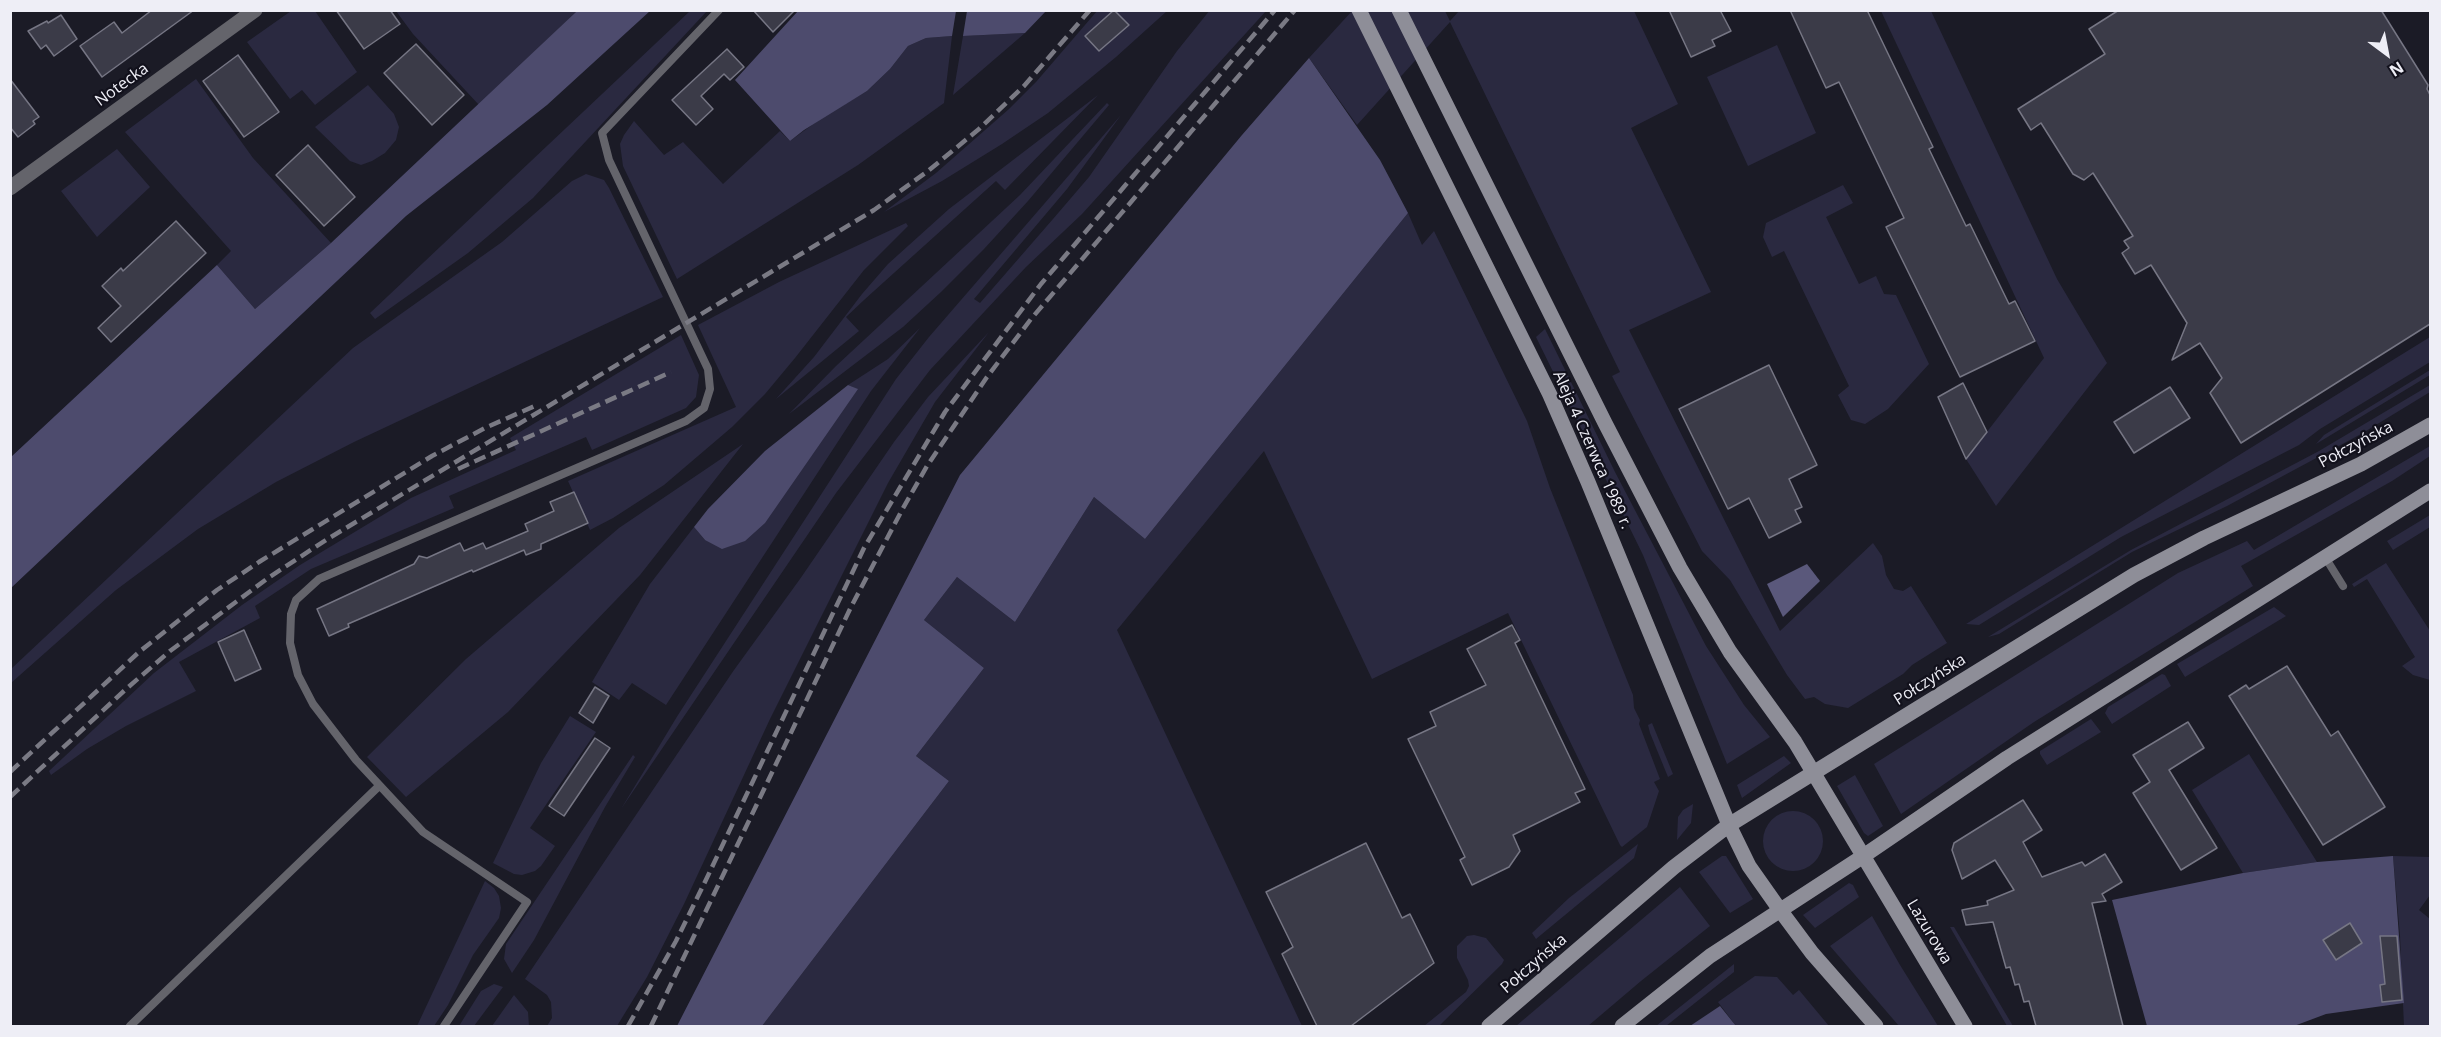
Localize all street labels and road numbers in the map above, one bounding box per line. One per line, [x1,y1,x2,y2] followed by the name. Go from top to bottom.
[92,59,152,111] street label: Notecka
[1548,368,1636,532] street label: Aleja 4 Czerwca 1989 r.
[2316,417,2396,473] street label: Połczyńska
[1890,650,1970,710] street label: Połczyńska
[1902,896,1956,968] street label: Lazurowa
[1497,930,1571,998] street label: Połczyńska

